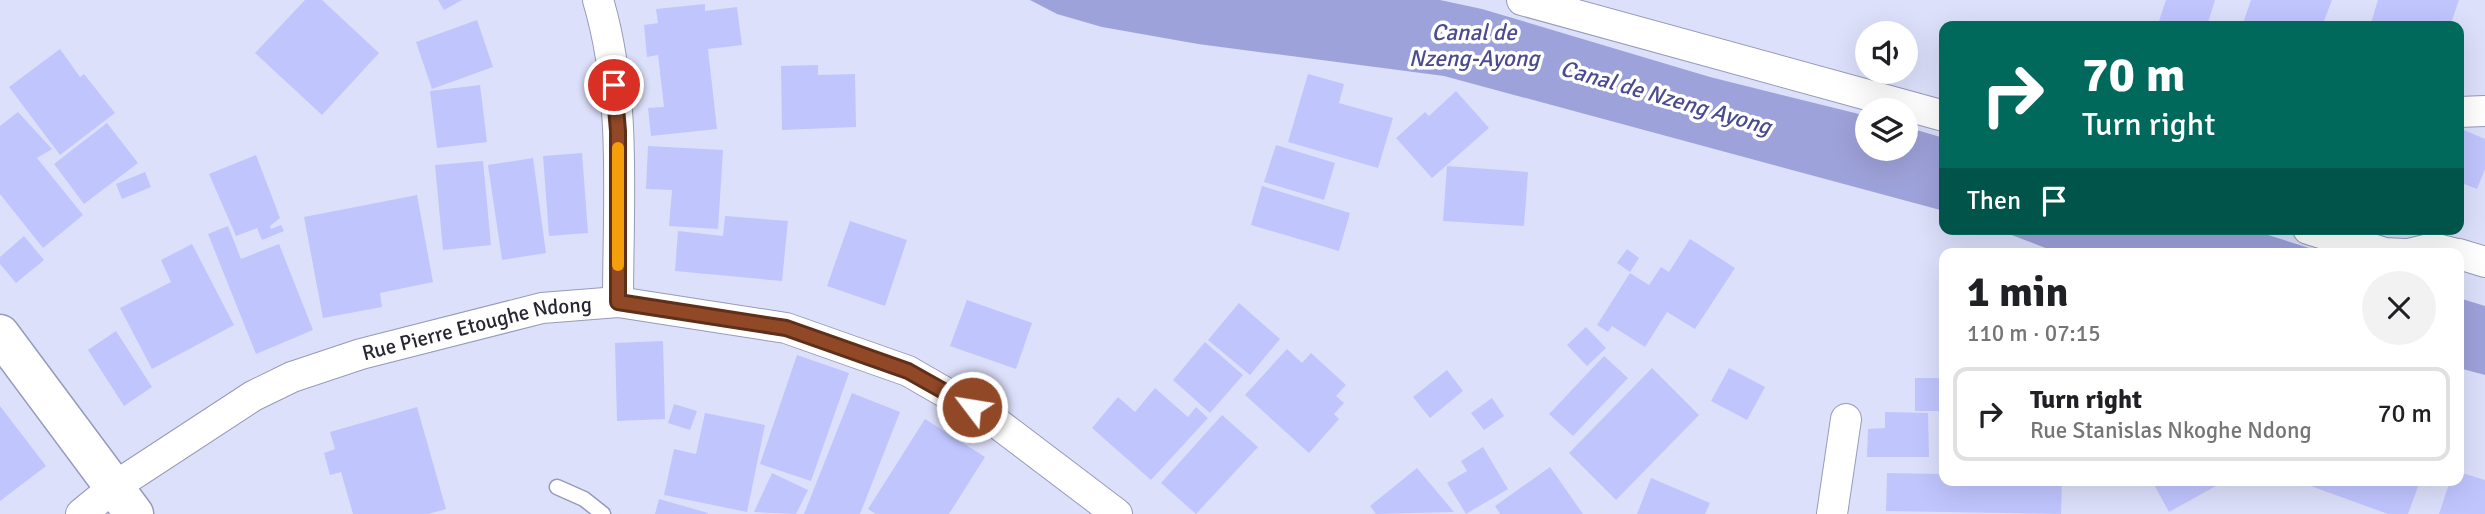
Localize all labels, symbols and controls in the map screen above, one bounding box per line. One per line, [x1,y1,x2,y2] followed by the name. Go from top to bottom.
[1409,18,1541,73] water label: Canal de Nzeng-Ayong
[1855,21,1918,161] map controls
[1855,21,1918,84] button: sound
[2082,45,2185,105] text: 70 m
[1967,49,2058,140] icon: right
[1557,54,1776,142] water label: Canal de Nzeng Ayong
[584,55,644,115] pin
[595,66,633,104] icon: arrive
[1855,98,1918,161] button: layers
[2082,105,2215,144] text: Turn right
[2035,182,2073,220] icon: arrive
[1967,185,2021,217] text: Then
[1967,267,2068,318] text: 1 min
[2362,271,2436,345] button: close
[359,291,593,366] street label: Rue Pierre Etoughe Ndong
[1967,319,2101,348] text: 110 m · 07:15
[935,370,1009,444] position arrow
[2030,384,2142,416] text: Turn right
[1971,395,2009,433] icon: right
[2377,398,2432,430] text: 70 m
[2030,416,2312,445] text: Rue Stanislas Nkoghe Ndong

